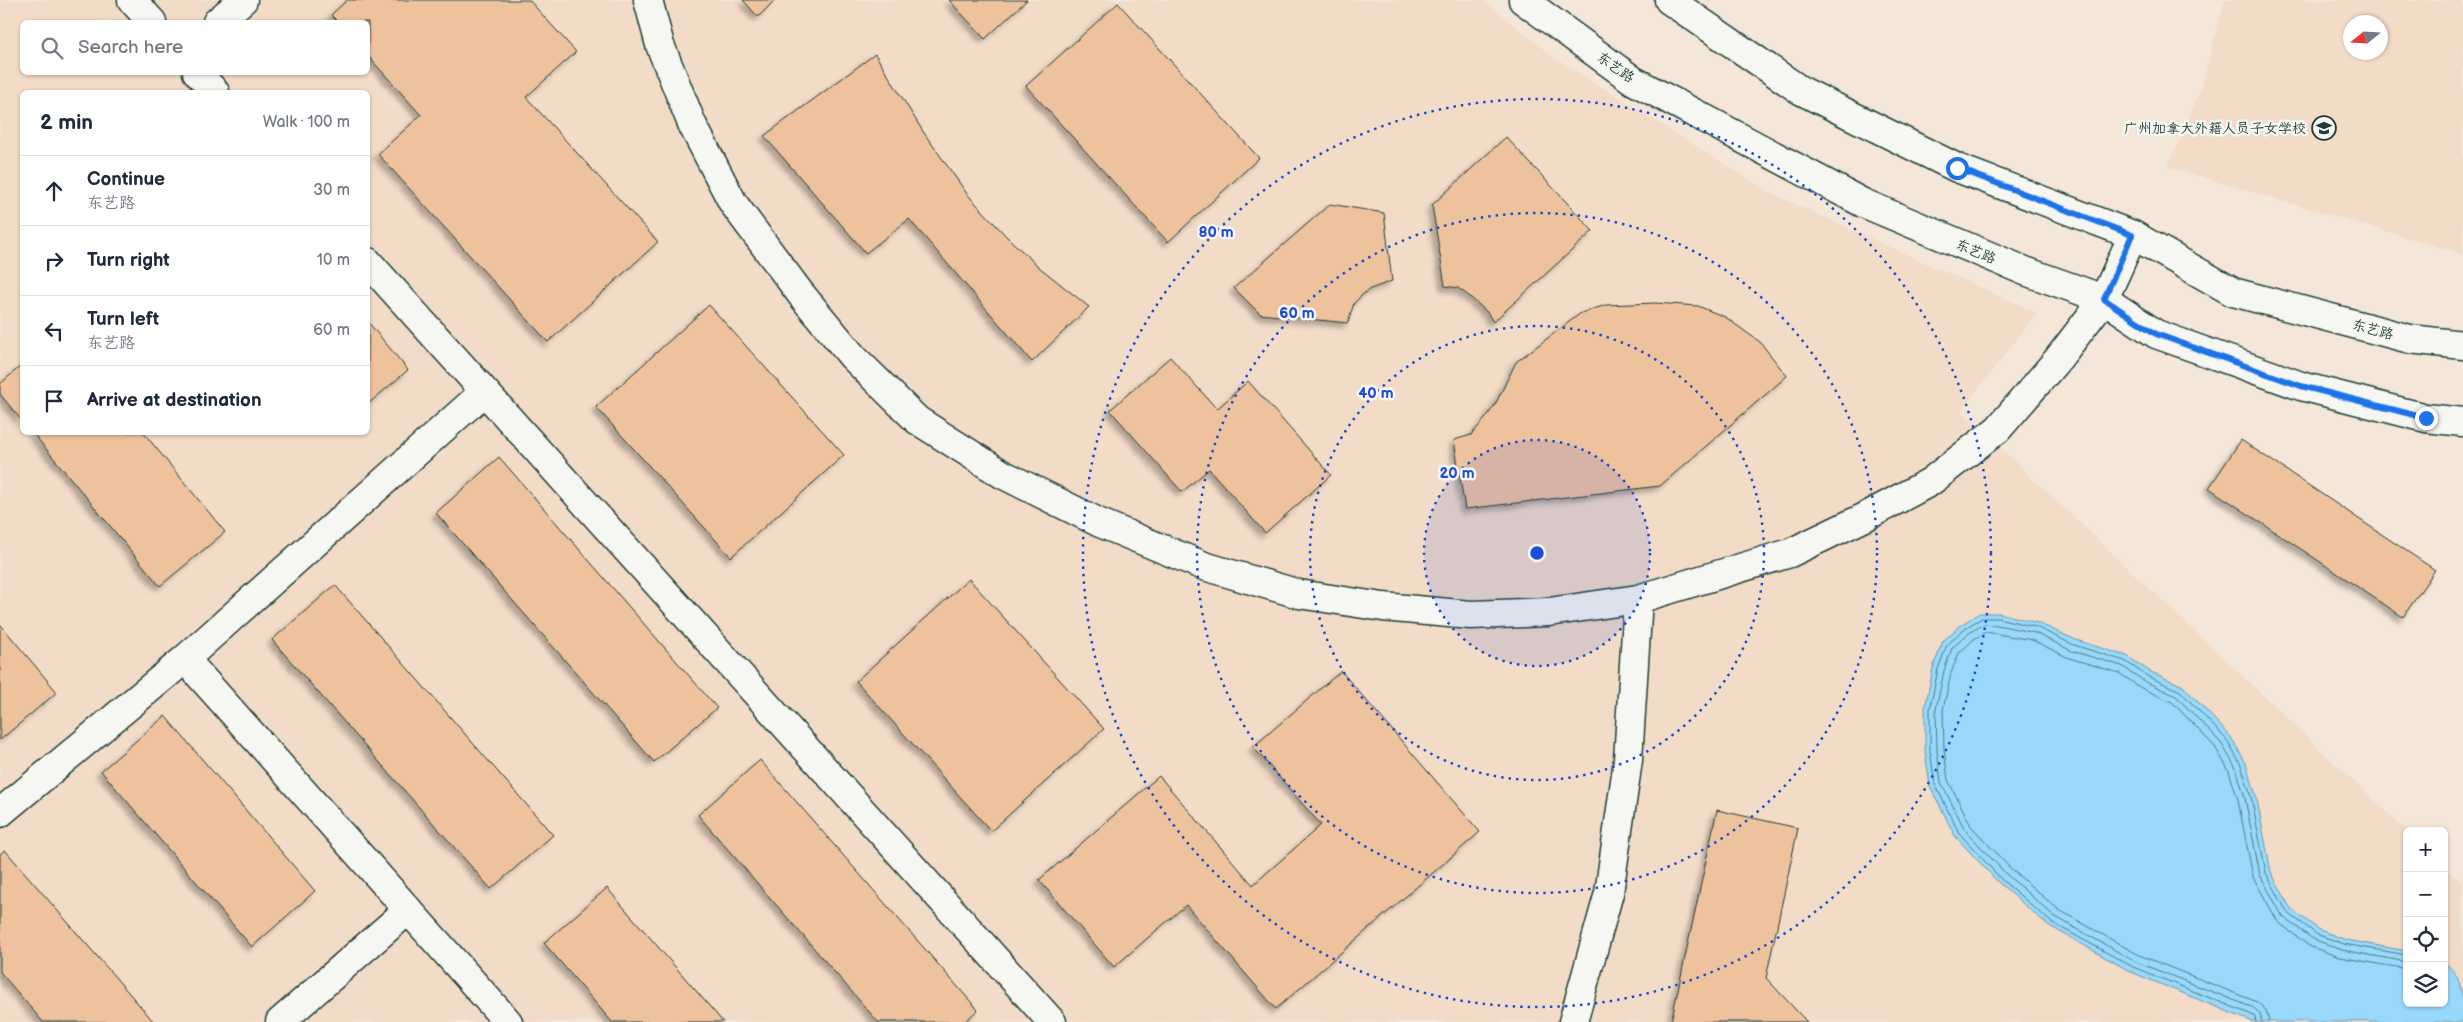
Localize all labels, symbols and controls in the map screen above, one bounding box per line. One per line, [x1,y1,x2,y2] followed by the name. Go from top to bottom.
[2343,15,2388,60] north arrow
[20,20,370,75] search box
[38,34,66,62] icon: search
[78,36,183,59] text: Search here
[1594,48,1638,86] street label: 东艺路
[40,110,93,135] text: 2 min
[263,113,350,132] text: Walk · 100 m
[2311,115,2337,141] school or university icon: 广州加拿大外籍人员子女学校
[2124,120,2306,137] place label: 广州加拿大外籍人员子女学校
[1946,157,1969,180] route start
[87,168,165,191] text: Continue
[40,177,68,205] icon: ahead
[313,181,350,200] text: 30 m
[87,194,135,213] text: 东艺路
[1198,223,1234,242] text: 80 m
[1953,235,1998,267] street label: 东艺路
[40,247,68,275] icon: right
[87,249,170,272] text: Turn right
[317,251,350,270] text: 10 m
[1279,304,1315,323] text: 60 m
[87,308,159,331] text: Turn left
[2350,316,2395,343] street label: 东艺路
[40,317,68,345] icon: left
[313,321,350,340] text: 60 m
[87,334,135,353] text: 东艺路
[1358,384,1394,403] text: 40 m
[40,387,68,415] icon: arrive
[87,389,262,412] text: Arrive at destination
[2415,407,2438,430] route end
[1440,464,1475,483] text: 20 m
[1528,544,1546,562] centre of rings
[2403,827,2448,1007] map controls
[2403,827,2448,872] button: +
[2403,872,2448,917] button: −
[2403,917,2448,962] button: locate
[2403,962,2448,1007] button: layers

